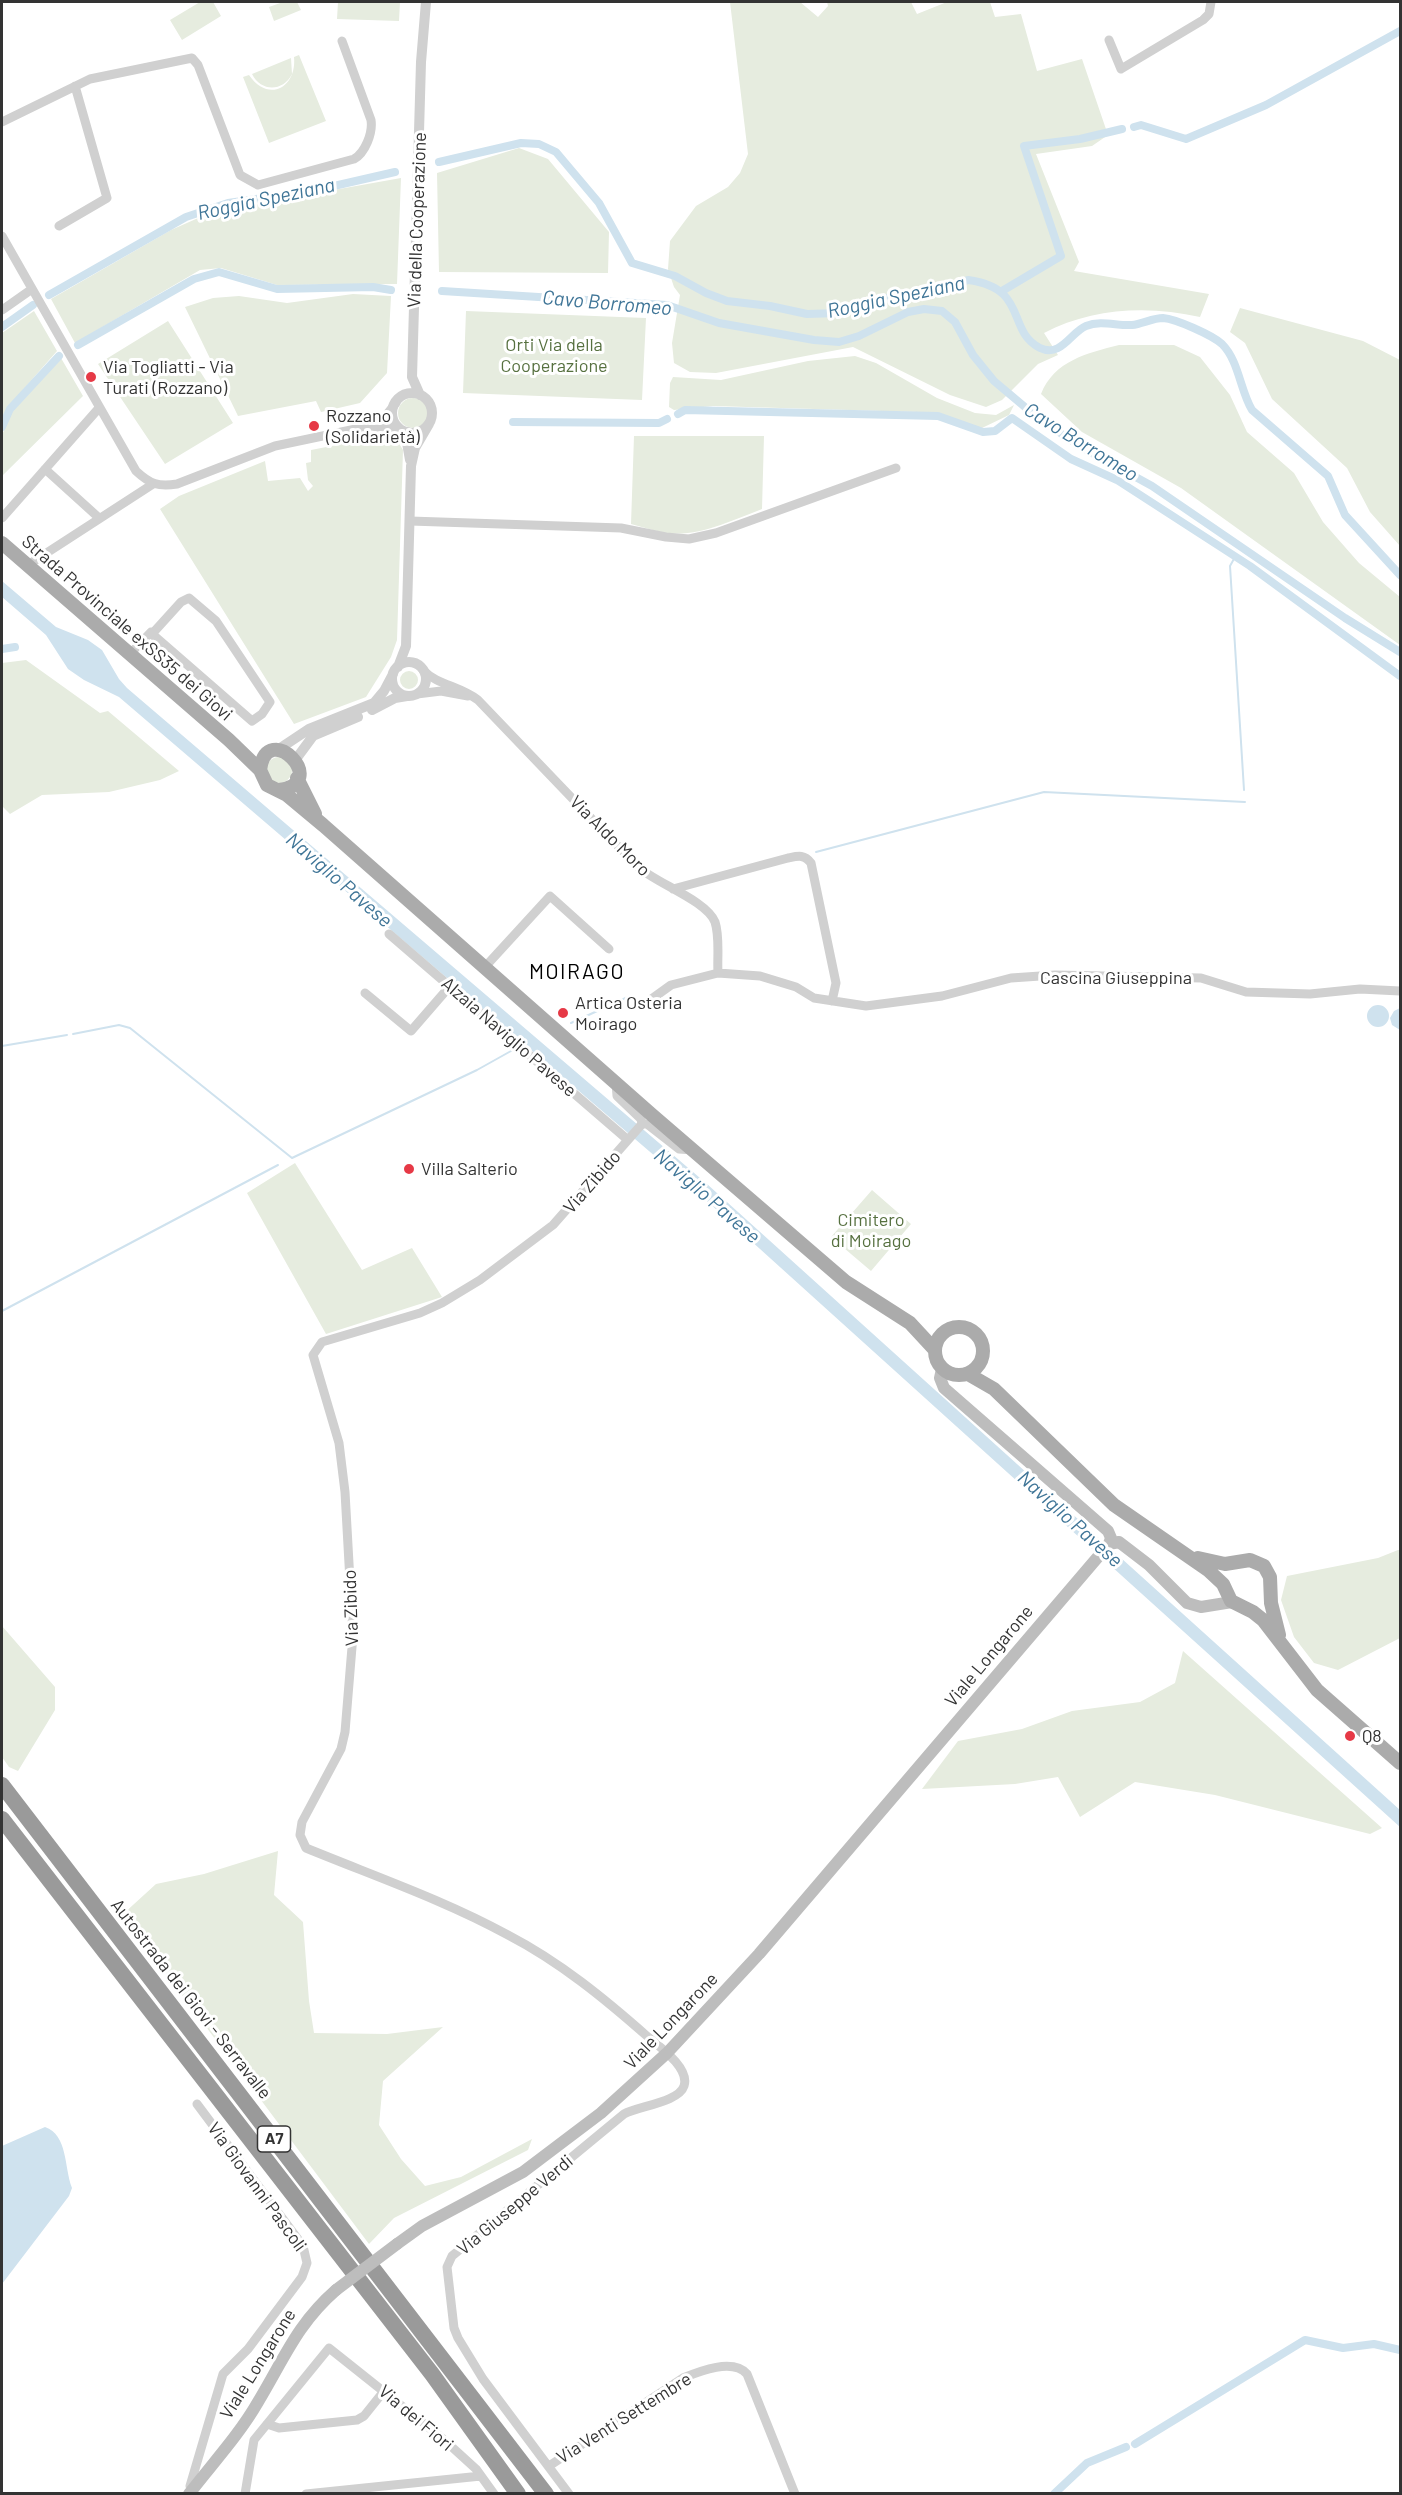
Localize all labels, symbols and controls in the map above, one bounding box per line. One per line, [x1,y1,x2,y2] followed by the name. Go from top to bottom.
[403,132,431,308] street label: Via della Cooperazione
[195,173,337,225] water label: Roggia Speziana
[825,271,967,323] water label: Roggia Speziana
[541,285,673,321] water label: Cavo Borromeo
[500,334,608,376] park label: Orti Via della Cooperazione
[103,356,234,398] place label: Via Togliatti - Via Turati (Rozzano)
[84,370,98,384] marker: Via Togliatti - Via Turati (Rozzano)
[1020,397,1142,487] water label: Cavo Borromeo
[326,405,420,448] place label: Rozzano (Solidarietà)
[307,419,321,433] marker: Rozzano (Solidarietà)
[17,531,237,725] street label: Strada Provinciale exSS35 dei Giovi
[565,791,655,881] street label: Via Aldo Moro
[281,827,397,933] water label: Naviglio Pavese
[529,959,625,985] district label: MOIRAGO
[1040,967,1192,989] street label: Cascina Giuseppina
[437,973,581,1101] street label: Alzaia Naviglio Pavese
[575,992,682,1034] place label: Artica Osteria Moirago
[556,1006,570,1020] marker: Artica Osteria Moirago
[649,1143,765,1249] water label: Naviglio Pavese
[559,1146,625,1218] street label: Via Zibido
[421,1158,518,1180] place label: Villa Salterio
[402,1162,416,1176] marker: Villa Salterio
[831,1209,911,1252] park label: Cimitero di Moirago
[1013,1466,1127,1572] water label: Naviglio Pavese
[339,1569,363,1647] street label: Via Zibido
[940,1601,1038,1711] street label: Viale Longarone
[1362,1725,1382,1747] place label: Q8
[1343,1729,1357,1743] marker: Q8
[106,1895,276,2103] street label: Autostrada dei Giovi - Serravalle
[620,1968,722,2074] street label: Viale Longarone
[203,2118,311,2256] street label: Via Giovanni Pascoli
[258,2126,290,2152] road number: A7
[453,2150,577,2260] street label: Via Giuseppe Verdi
[216,2305,300,2423] street label: Viale Longarone
[553,2368,695,2468] street label: Via Venti Settembre
[374,2380,458,2456] street label: Via dei Fiori

